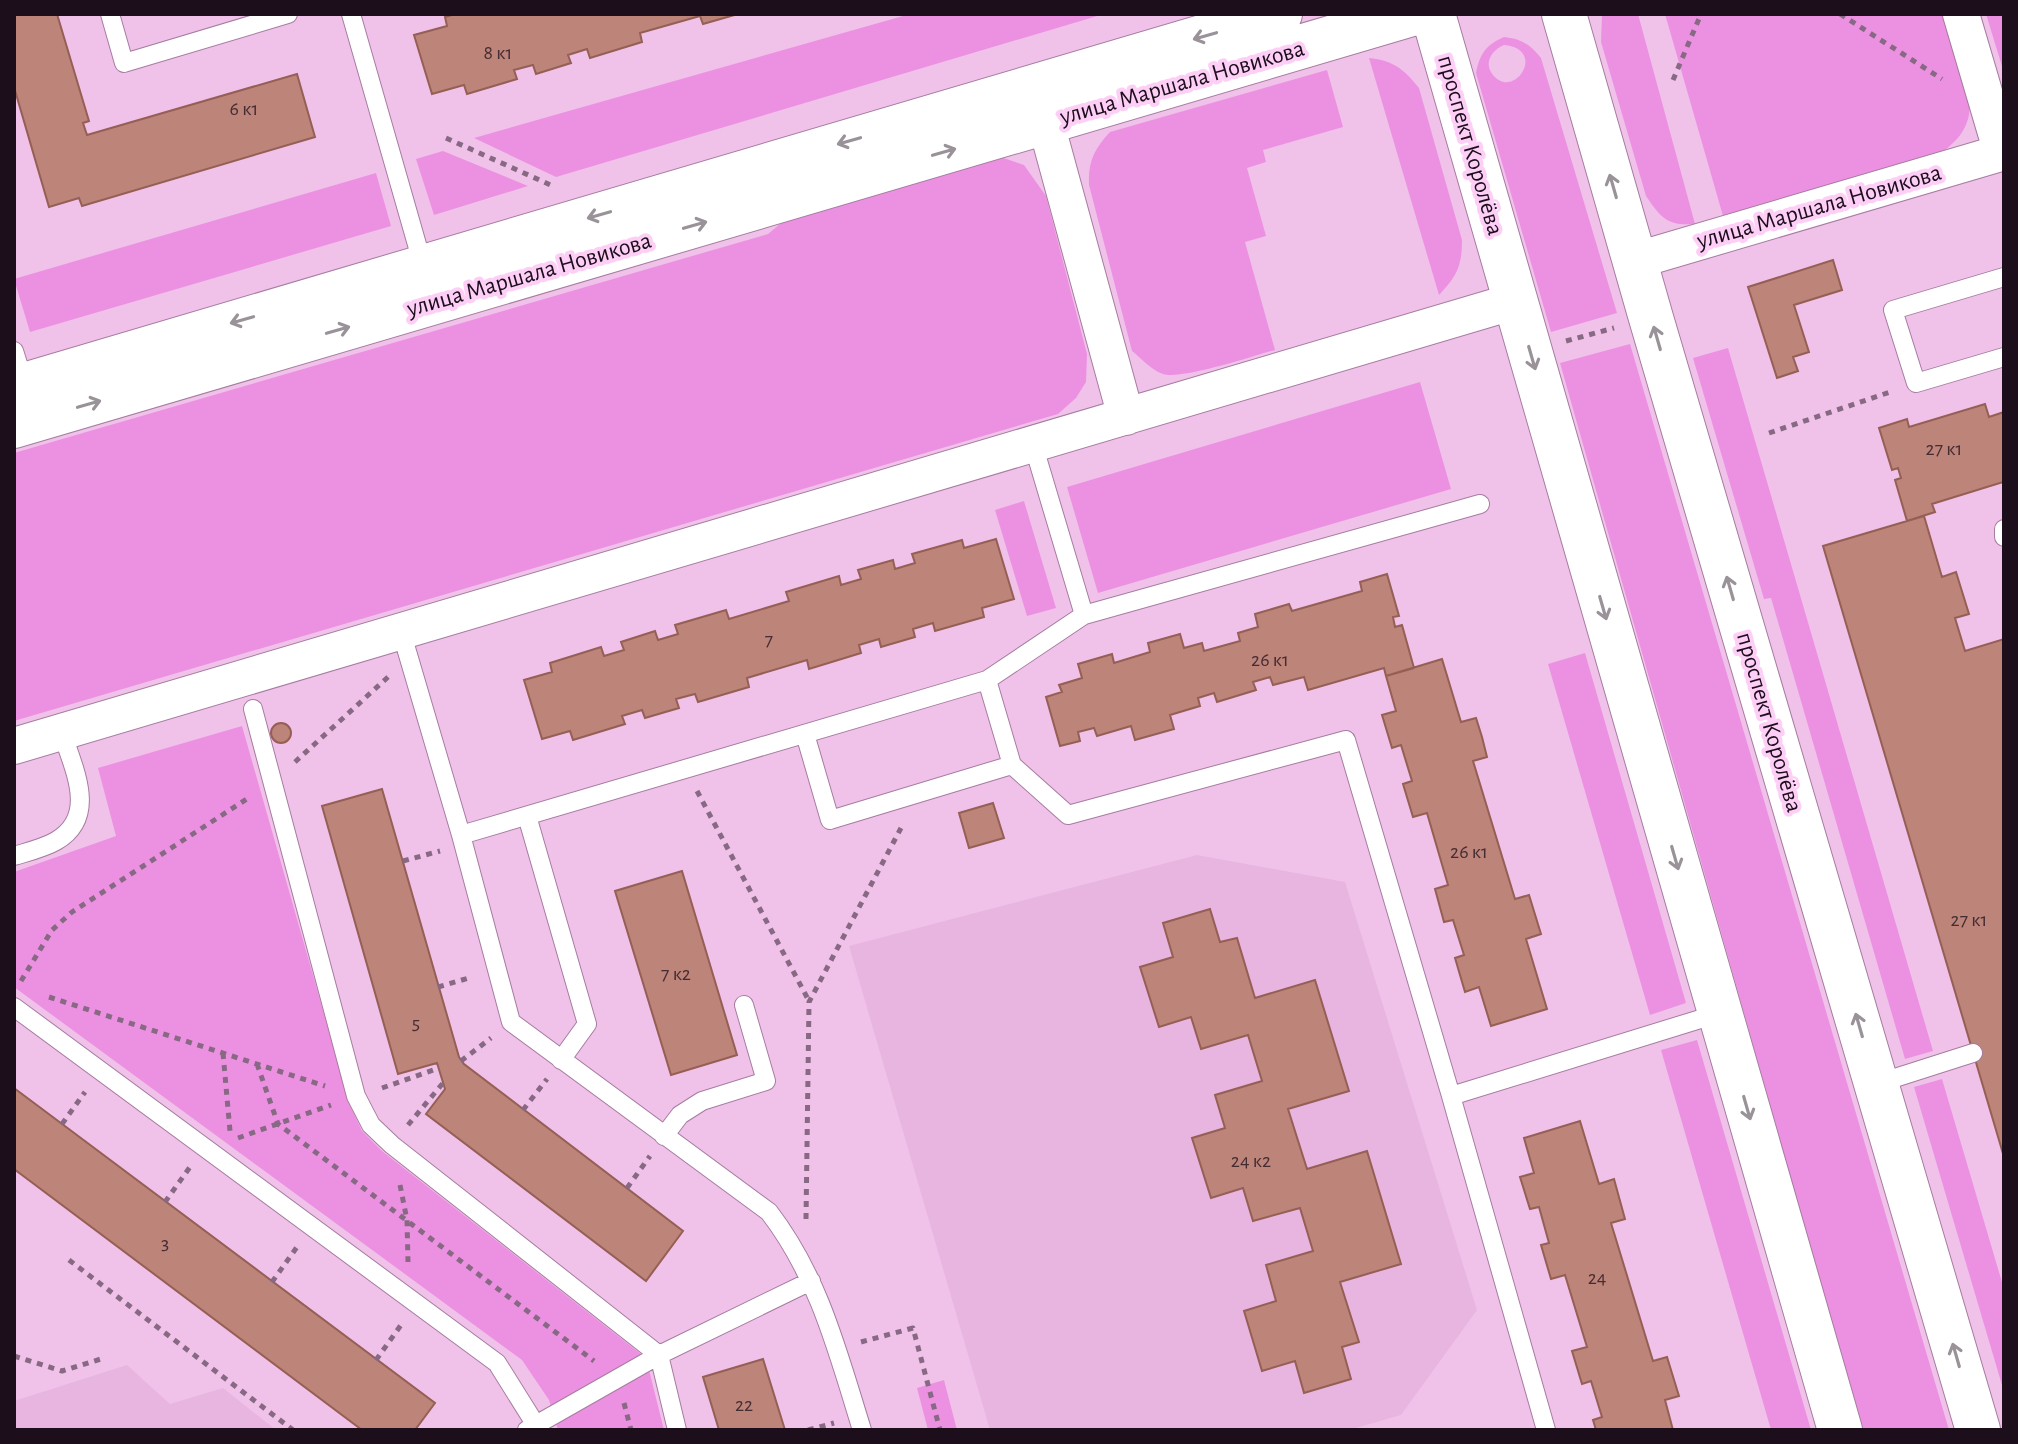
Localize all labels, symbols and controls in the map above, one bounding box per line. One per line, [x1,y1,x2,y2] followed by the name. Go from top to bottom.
[1193,29,1219,44] one-way arrow
[1056,37,1307,130] street label: улица Маршала Новикова
[484,43,512,63] house number: 8 к1
[1433,53,1507,238] street label: проспект Королёва
[230,99,258,119] house number: 6 к1
[836,134,862,149] one-way arrow
[931,144,957,159] one-way arrow
[1693,161,1944,254] street label: улица Маршала Новикова
[1604,173,1619,199] one-way arrow
[587,208,613,223] one-way arrow
[682,217,707,231] one-way arrow
[403,229,654,322] street label: улица Маршала Новикова
[230,313,256,328] one-way arrow
[325,322,351,337] one-way arrow
[1649,326,1664,352] one-way arrow
[1525,345,1540,371] one-way arrow
[75,396,101,411] one-way arrow
[1926,439,1962,459] house number: 27 к1
[1722,575,1737,601] one-way arrow
[1597,595,1612,620] one-way arrow
[765,630,773,650] house number: 7
[1732,630,1806,815] street label: проспект Королёва
[1251,650,1289,670] house number: 26 к1
[1450,842,1488,862] house number: 26 к1
[1668,844,1683,870] one-way arrow
[1951,910,1987,930] house number: 27 к1
[661,964,691,984] house number: 7 к2
[412,1013,420,1033] house number: 5
[1851,1013,1866,1039] one-way arrow
[1740,1094,1755,1120] one-way arrow
[1231,1151,1271,1171] house number: 24 к2
[161,1233,169,1253] house number: 3
[1588,1268,1606,1288] house number: 24
[1948,1343,1963,1369] one-way arrow
[735,1395,753,1415] house number: 22

